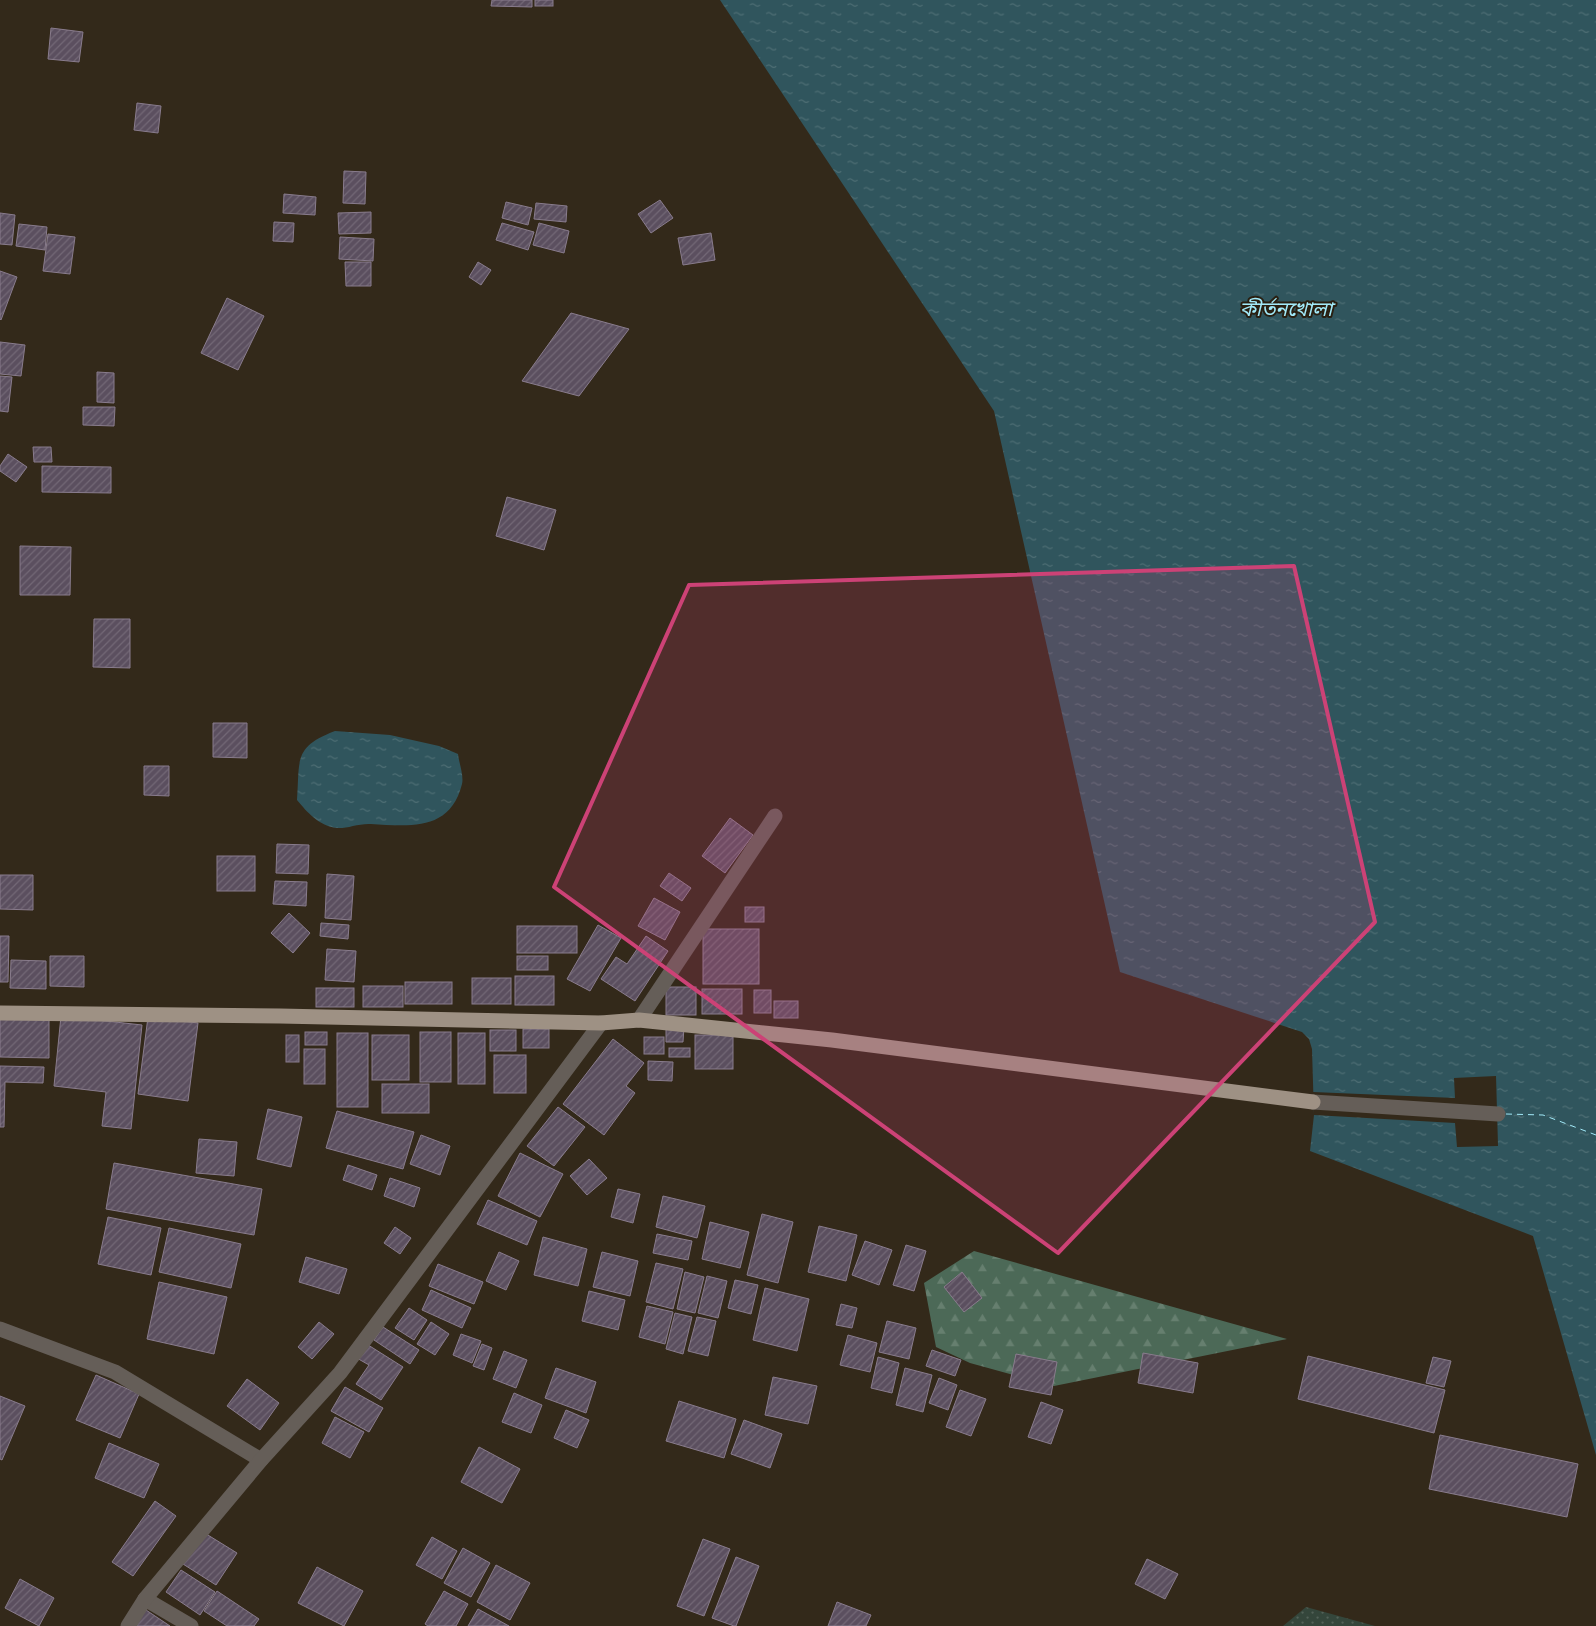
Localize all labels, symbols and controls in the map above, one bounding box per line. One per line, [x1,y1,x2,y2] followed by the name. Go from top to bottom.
[1240,293,1336,324] water label: কীর্তনখোলা

